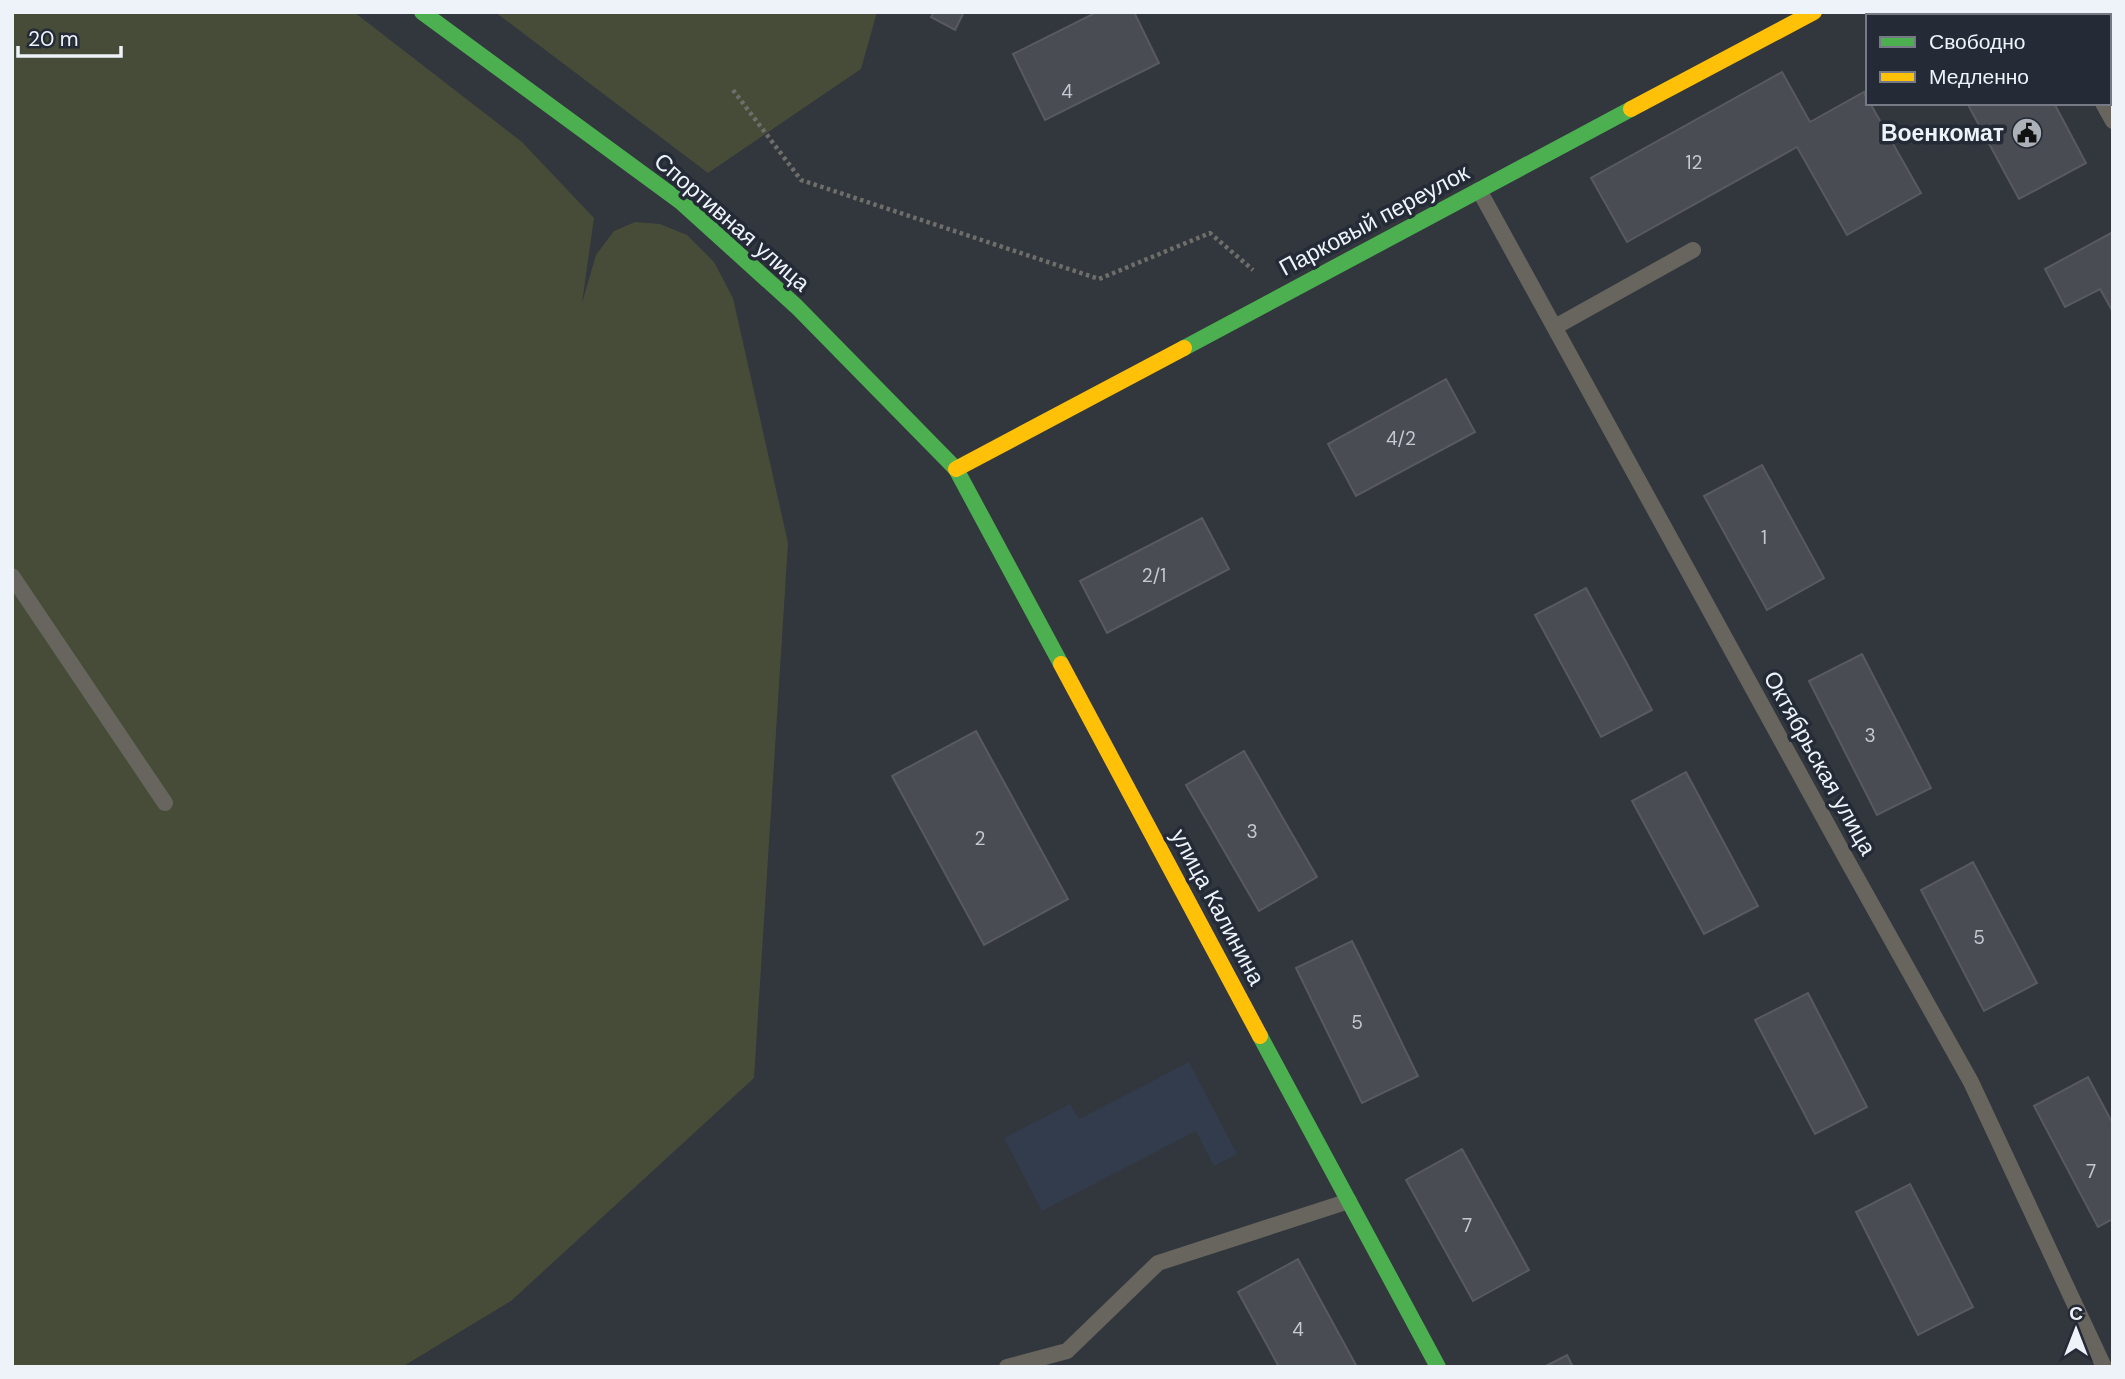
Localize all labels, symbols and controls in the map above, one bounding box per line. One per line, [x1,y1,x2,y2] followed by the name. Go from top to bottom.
[18,14,121,58] scale bar
[1866,14,2111,105] legend
[28,25,79,53] text: 20 m
[1929,28,2026,56] text: Свободно
[1929,63,2029,91] text: Медленно
[1061,79,1073,104] house number: 4
[2010,116,2044,150] public building icon: Военкомат
[1881,118,2004,148] place label: Военкомат
[648,146,816,298] street label: Спортивная улица
[1686,150,1702,175] house number: 12
[1274,157,1475,283] street label: Парковый переулок
[1386,426,1416,451] house number: 4/2
[1761,525,1767,550] house number: 1
[1142,563,1166,588] house number: 2/1
[1757,666,1883,860] street label: Октябрьская улица
[1864,723,1876,748] house number: 3
[1246,819,1258,844] house number: 3
[1164,824,1272,991] street label: улица Калинина
[975,826,986,851] house number: 2
[1973,925,1985,950] house number: 5
[1351,1010,1363,1035] house number: 5
[2086,1159,2096,1184] house number: 7
[1462,1213,1472,1238] house number: 7
[2041,1295,2111,1365] north arrow
[2069,1301,2083,1326] text: С
[1292,1317,1304,1342] house number: 4

